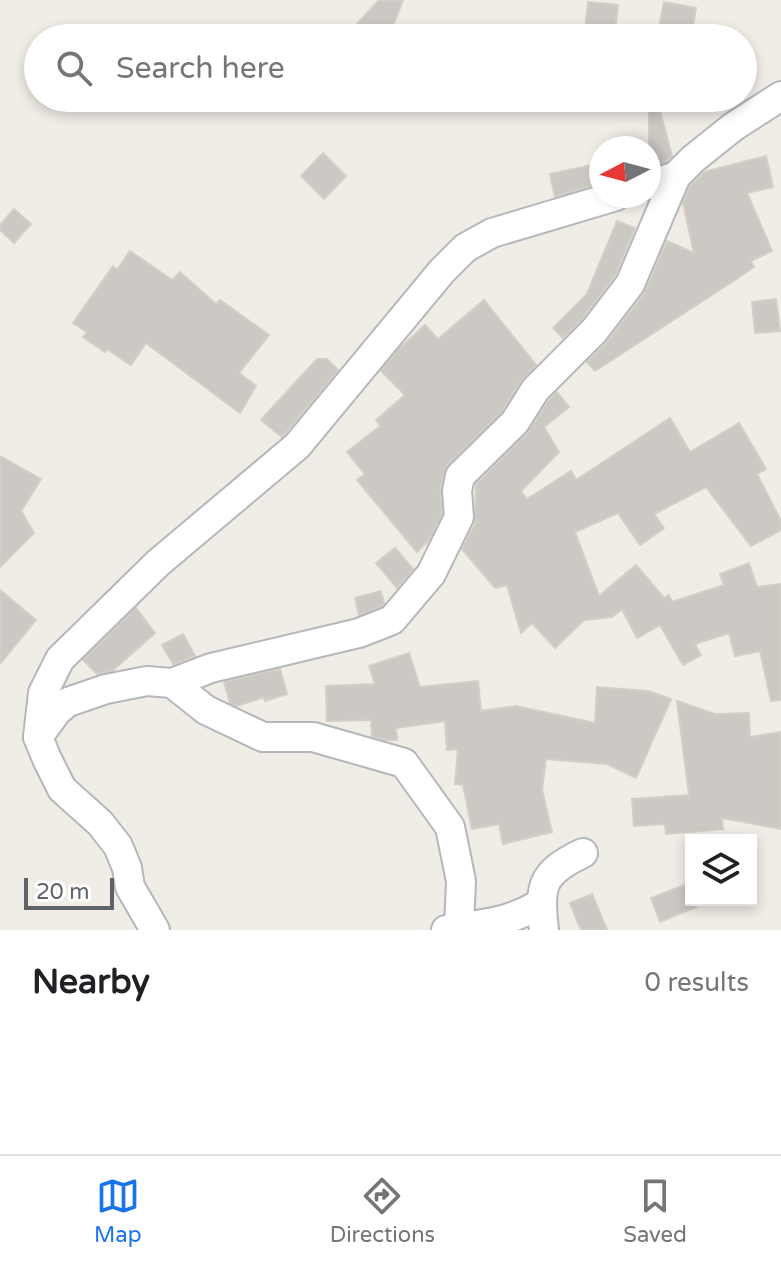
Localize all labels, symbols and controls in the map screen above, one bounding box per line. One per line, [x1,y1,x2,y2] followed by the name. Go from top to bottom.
[24,24,757,112] search box
[52,46,96,90] icon: search
[116,50,285,87] text: Search here
[589,136,661,208] north arrow
[685,834,757,906] map controls
[685,834,757,906] button: layers
[24,874,114,910] scale bar
[36,879,90,905] text: 20 m
[32,962,150,1003] text: Nearby
[644,967,749,998] text: 0 results
[94,1174,142,1248] tab: Map
[330,1174,435,1248] tab: Directions
[623,1174,687,1248] tab: Saved

